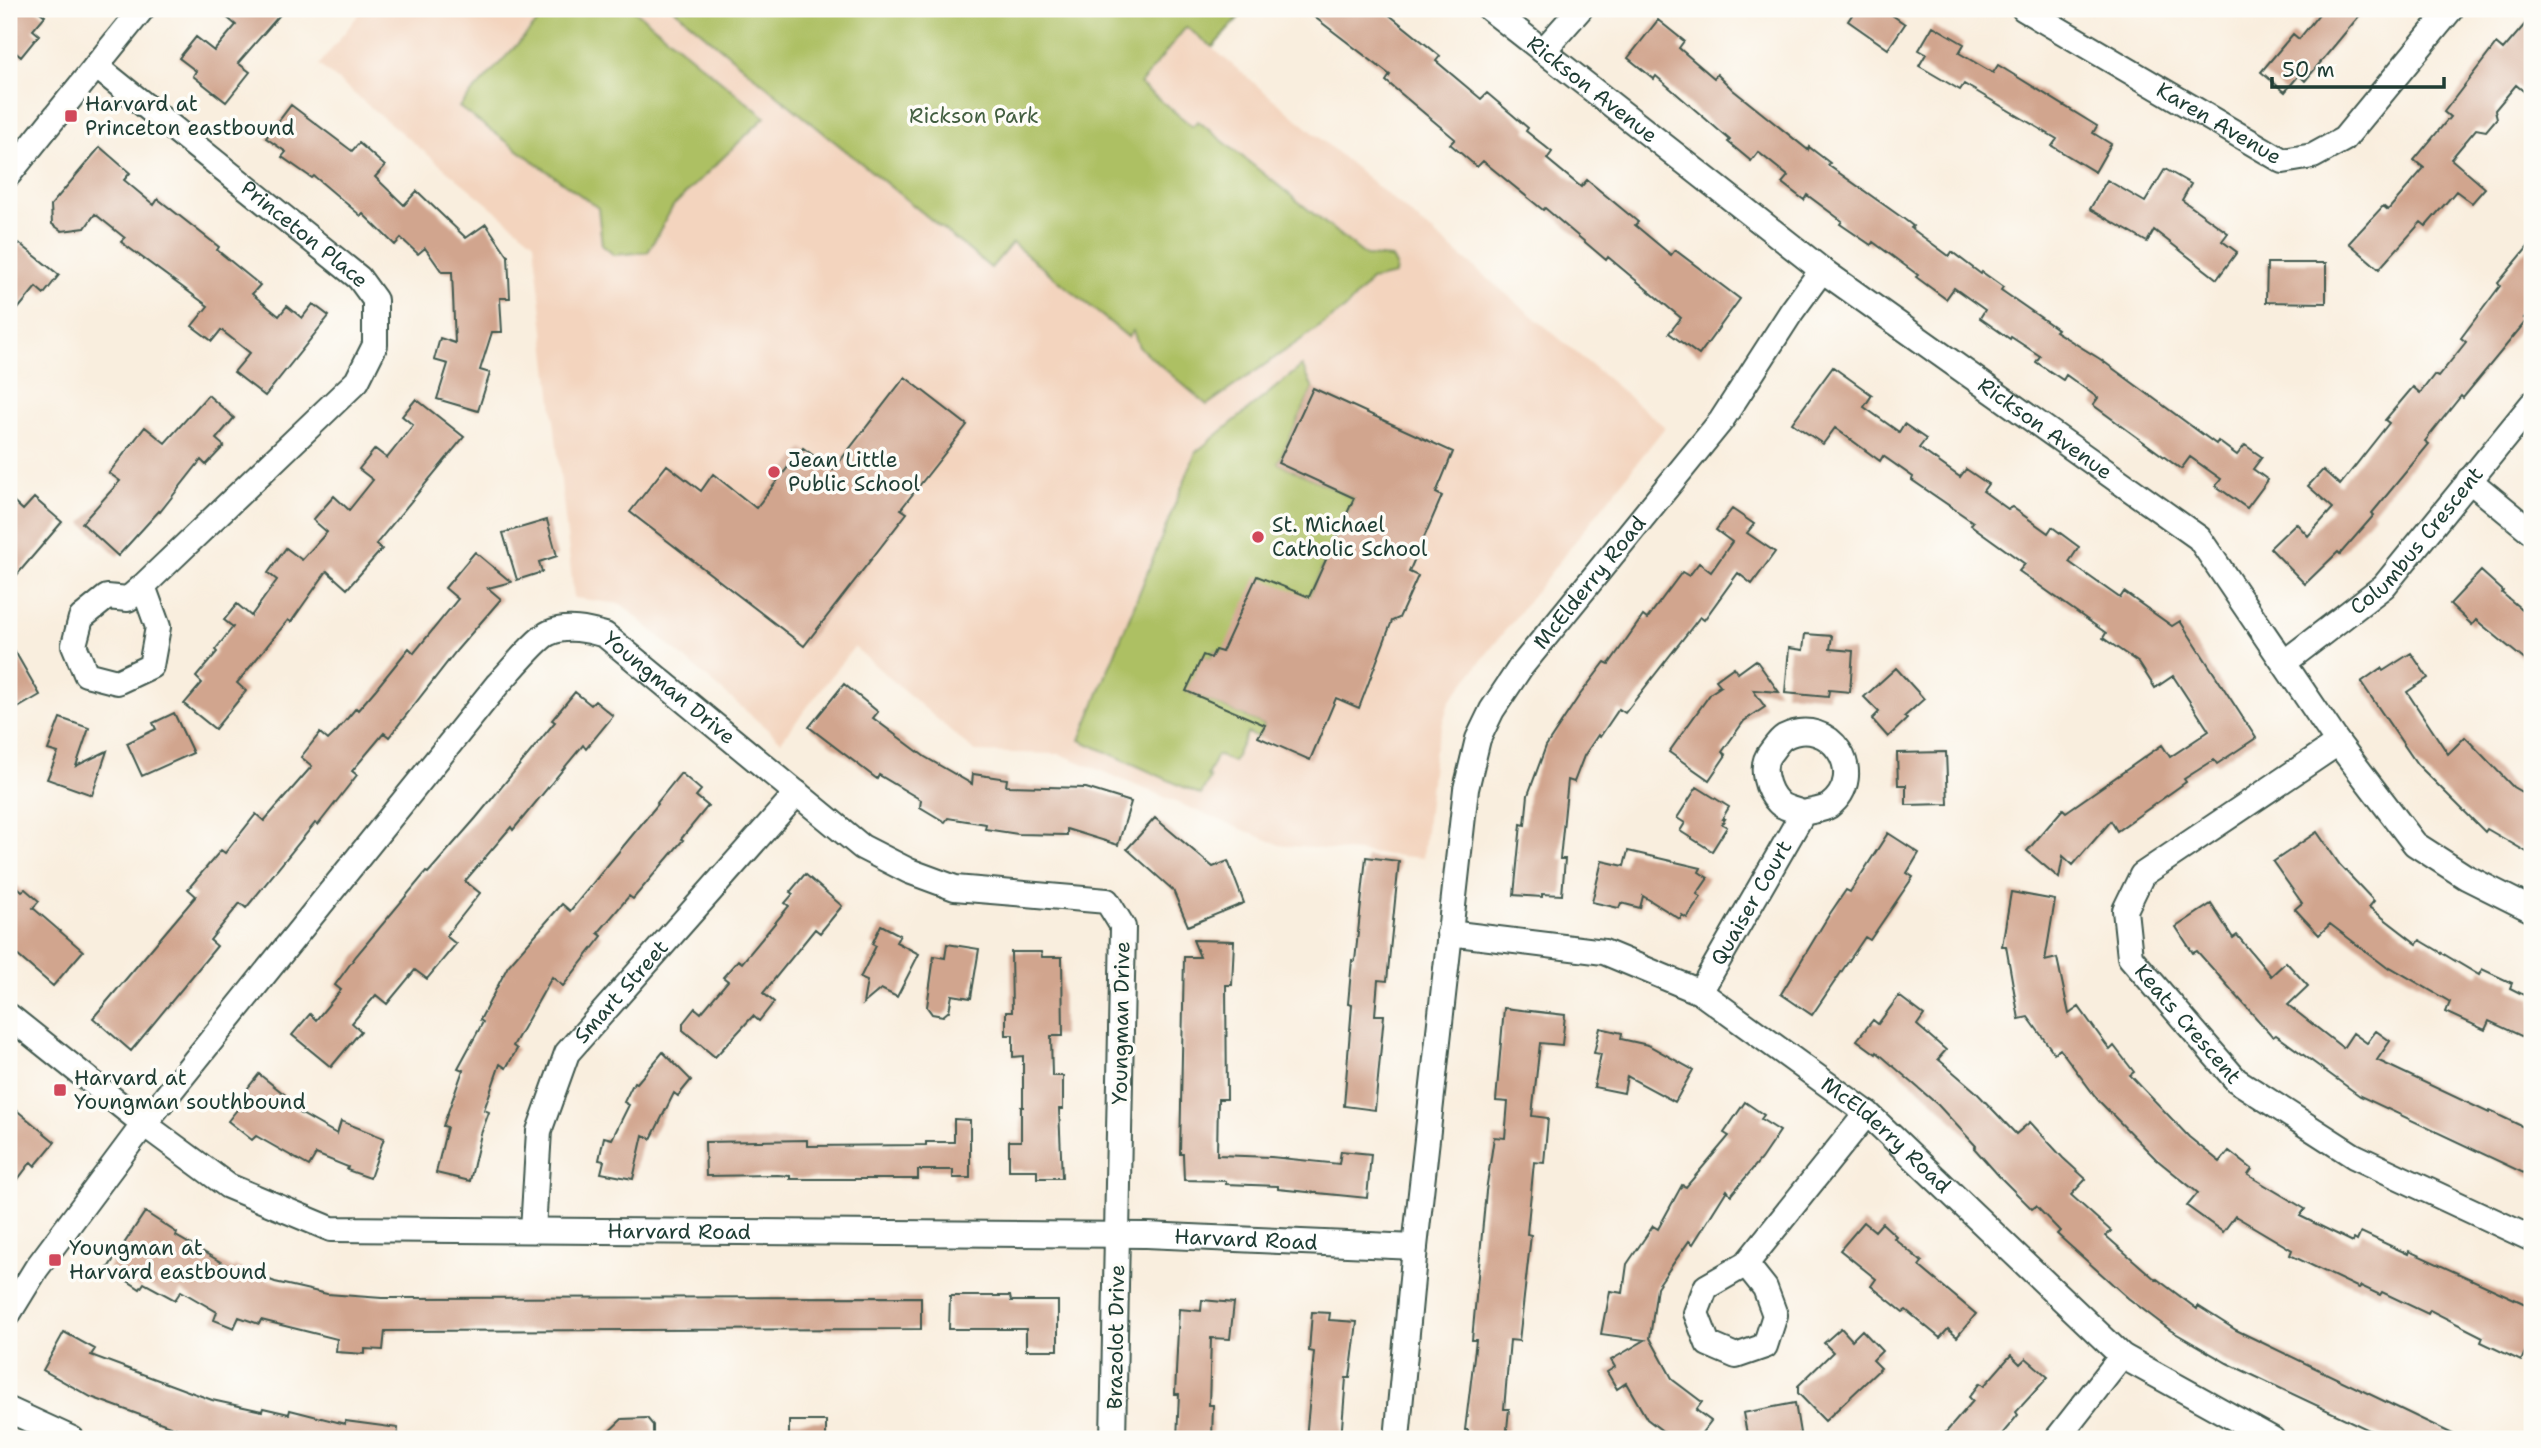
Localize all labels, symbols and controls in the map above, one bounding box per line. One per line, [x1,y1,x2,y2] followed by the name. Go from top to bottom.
[1521,29,1663,149] street label: Rickson Avenue
[2272,46,2443,90] scale bar
[2282,56,2335,84] text: 50 m
[2151,76,2287,171] street label: Karen Avenue
[85,90,295,142] place label: Harvard at Princeton eastbound
[909,102,1039,130] park label: Rickson Park
[63,108,79,124] marker: Harvard at Princeton eastbound
[235,174,375,293] street label: Princeton Place
[1972,371,2118,486] street label: Rickson Avenue
[788,446,921,498] place label: Jean Little Public School
[2344,461,2489,621] street label: Columbus Crescent
[766,464,782,480] marker: Jean Little Public School
[1527,510,1652,655] street label: McElderry Road
[1272,511,1428,563] place label: St. Michael Catholic School
[1250,529,1266,545] marker: St. Michael Catholic School
[597,625,741,751] street label: Youngman Drive
[1704,835,1798,970] street label: Quaiser Court
[568,934,675,1049] street label: Smart Street
[1106,941,1136,1105] street label: Youngman Drive
[2128,958,2247,1090] street label: Keats Crescent
[74,1064,306,1116] place label: Harvard at Youngman southbound
[1815,1070,1957,1200] street label: McElderry Road
[52,1082,68,1098] marker: Harvard at Youngman southbound
[607,1217,751,1246] street label: Harvard Road
[1174,1222,1318,1257] street label: Harvard Road
[69,1234,267,1286] place label: Youngman at Harvard eastbound
[47,1252,63,1268] marker: Youngman at Harvard eastbound
[1101,1264,1131,1410] street label: Brazolot Drive

